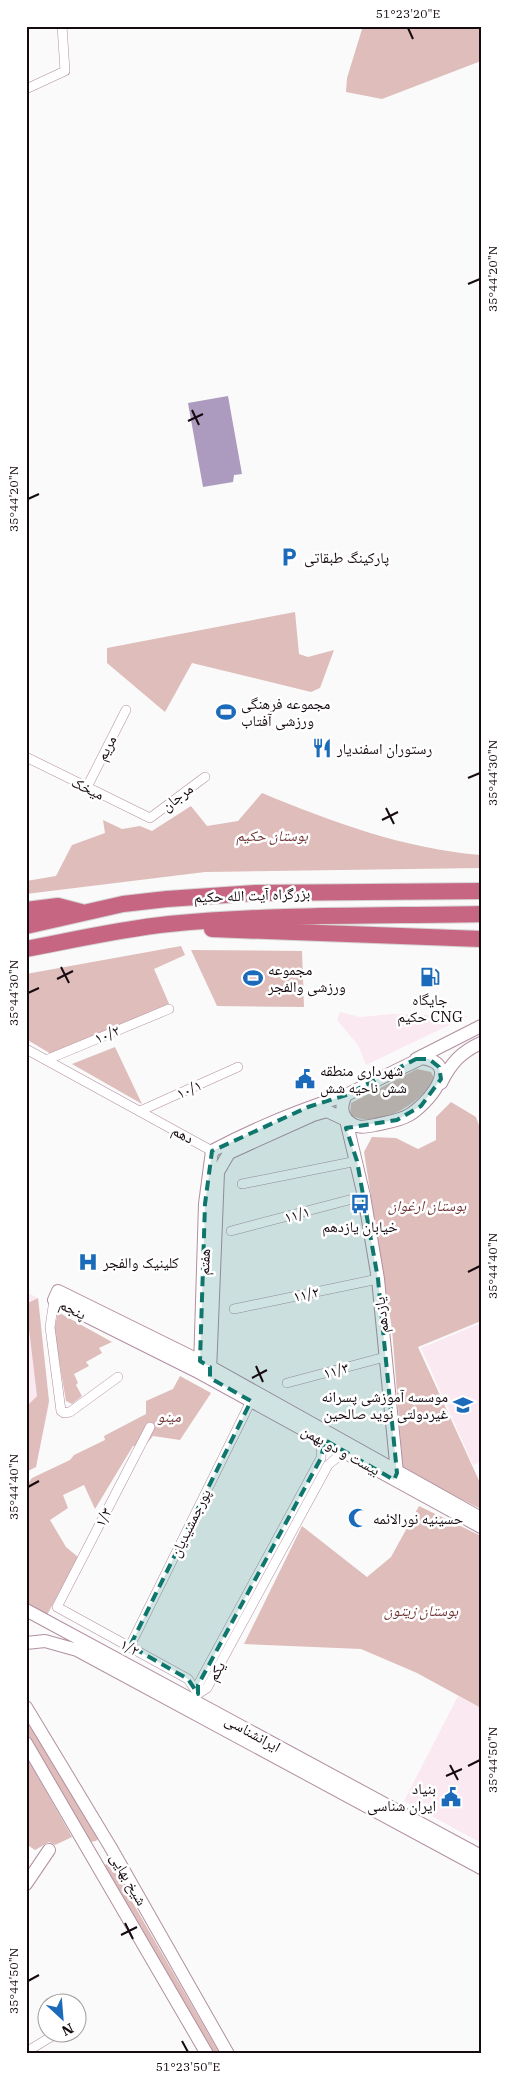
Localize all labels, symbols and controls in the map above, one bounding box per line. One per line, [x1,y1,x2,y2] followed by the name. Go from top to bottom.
[376,6,440,21] text: 51°23'20"E
[485,246,500,312] text: 35°44'20"N
[6,466,21,532] text: 35°44'20"N
[278,546,300,568] parking icon: پارکینگ طبقاتی
[304,548,389,568] place label: پارکینگ طبقاتی
[241,694,331,731] place label: مجموعه فرهنگی ورزشی آفتاب
[215,701,237,723] sports icon: مجموعه فرهنگی ورزشی آفتاب
[92,732,121,764] street label: مریم
[311,737,333,759] restaurant icon: رستوران اسفندیار
[336,739,432,759] place label: رستوران اسفندیار
[485,740,500,806] text: 35°44'30"N
[69,772,108,804] street label: میخک
[157,779,197,816] street label: مرجان
[236,826,309,846] park label: بوستان حکیم
[194,883,310,908] street label: بزرگراه آیت الله حکیم
[6,960,21,1026] text: 35°44'30"N
[267,960,346,997] place label: مجموعه ورزشی والفجر
[419,966,441,988] fuel station icon: جایگاه حکیم CNG
[242,967,264,989] sports icon: مجموعه ورزشی والفجر
[397,990,463,1027] place label: جایگاه حکیم CNG
[91,1020,123,1048] street label: ۱۰/۲
[320,1061,407,1098] place label: شهرداری منطقه شش ناحیه شش
[294,1068,316,1090] public building icon: شهرداری منطقه شش ناحیه شش
[173,1075,205,1103] street label: ۱۰/۱
[168,1120,197,1148] street label: دهم
[349,1193,371,1215] bus stop icon: خیابان یازدهم
[388,1196,467,1215] park label: بوستان ارغوان
[282,1201,312,1227] street label: ۱۱/۱
[322,1217,398,1237] place label: خیابان یازدهم
[485,1233,500,1299] text: 35°44'40"N
[194,1248,215,1276] street label: هفتم
[77,1251,99,1273] hospital icon: کلینیک والفجر
[102,1253,179,1272] place label: کلینیک والفجر
[291,1282,321,1306] street label: ۱۱/۲
[56,1294,90,1325] street label: پنجم
[370,1295,393,1334] street label: یازدهم
[321,1357,351,1383] street label: ۱۱/۳
[322,1387,448,1424] place label: موسسه آموزشی پسرانه غیردولتی نوید صالحین
[452,1394,474,1416] school or university icon: موسسه آموزشی پسرانه غیردولتی نوید صالحین
[156,1407,181,1426] park label: مینو
[298,1421,384,1480] street label: بیست و دو بهمن
[6,1454,21,1520] text: 35°44'40"N
[165,1486,216,1561] street label: پورجمشیدیان
[90,1504,116,1530] street label: ۱/۳
[347,1507,369,1529] mosque icon: حسینیه نورالائمه
[373,1509,464,1528] place label: حسینیه نورالائمه
[384,1601,459,1620] park label: بوستان زیتون
[117,1634,143,1660] street label: ۱/۲
[203,1657,230,1685] street label: یکم
[221,1710,284,1757] street label: ایرانشناسی
[485,1727,500,1793] text: 35°44'50"N
[367,1779,436,1816] place label: بنیاد ایران شناسی
[440,1786,462,1808] public building icon: بنیاد ایران شناسی
[105,1849,152,1909] street label: شیخ بهایی
[6,1948,21,2014] text: 35°44'50"N
[38,1992,88,2042] north arrow
[59,2019,77,2040] text: N
[156,2059,220,2074] text: 51°23'50"E

